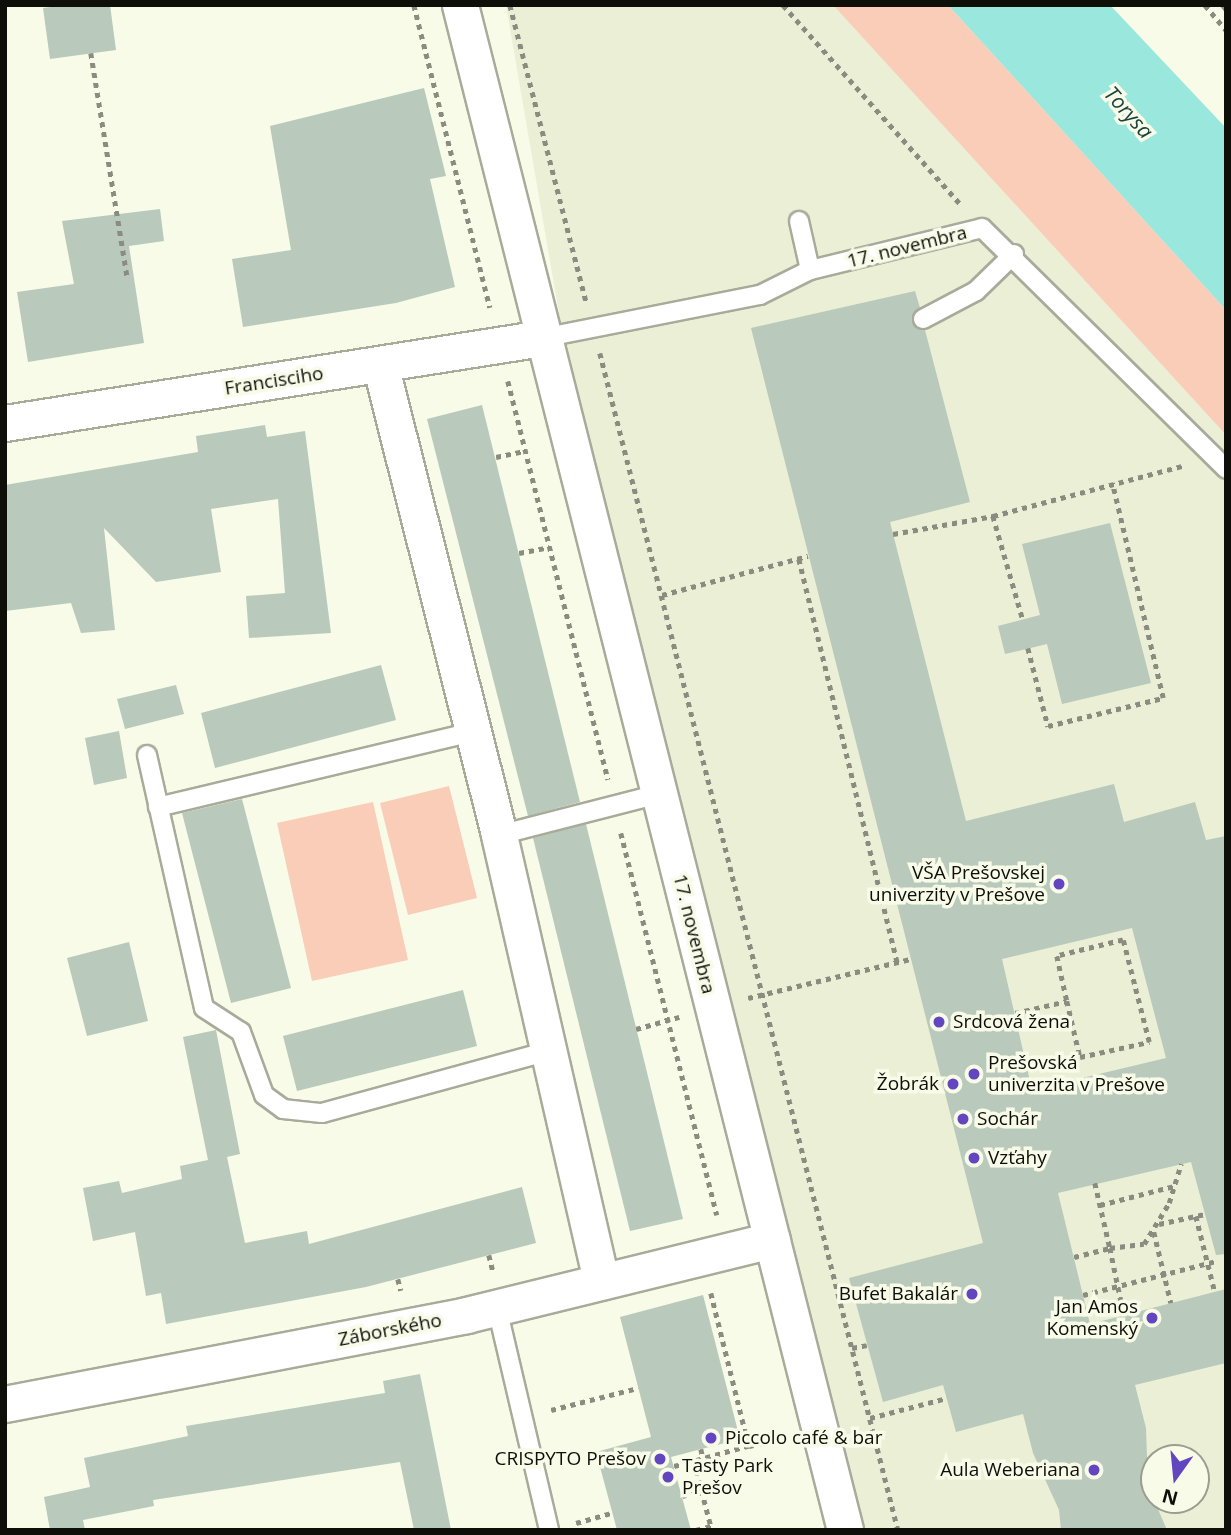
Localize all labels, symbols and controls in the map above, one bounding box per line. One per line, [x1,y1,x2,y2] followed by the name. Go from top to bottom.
[1099,81,1159,143] water label: Torysa
[845,221,969,273] street label: 17. novembra
[223,362,325,400] street label: Francisciho
[869,862,1045,906] place label: VŠA Prešovskej univerzity v Prešove
[668,872,720,996] street label: 17. novembra
[1051,876,1067,892] marker: VŠA Prešovskej univerzity v Prešove
[953,1011,1070,1033] place label: Srdcová žena
[931,1014,947,1030] marker: Srdcová žena
[988,1052,1165,1096] place label: Prešovská univerzita v Prešove
[966,1066,982,1082] marker: Prešovská univerzita v Prešove
[877,1073,939,1095] place label: Žobrák
[945,1076,961,1092] marker: Žobrák
[977,1108,1038,1130] place label: Sochár
[955,1111,971,1127] marker: Sochár
[988,1147,1047,1169] place label: Vzťahy
[966,1150,982,1166] marker: Vzťahy
[839,1283,958,1305] place label: Bufet Bakalár
[964,1286,980,1302] marker: Bufet Bakalár
[1046,1296,1138,1340] place label: Jan Amos Komenský
[336,1309,444,1351] street label: Záborského
[1144,1310,1160,1326] marker: Jan Amos Komenský
[725,1427,882,1449] place label: Piccolo café & bar
[703,1430,719,1446] marker: Piccolo café & bar
[1140,1444,1210,1514] north arrow
[495,1448,646,1470] place label: CRISPYTO Prešov
[652,1451,668,1467] marker: CRISPYTO Prešov
[682,1455,773,1499] place label: Tasty Park Prešov
[940,1459,1080,1481] place label: Aula Weberiana
[1086,1462,1102,1478] marker: Aula Weberiana
[660,1469,676,1485] marker: Tasty Park Prešov
[1159,1483,1181,1512] text: N

